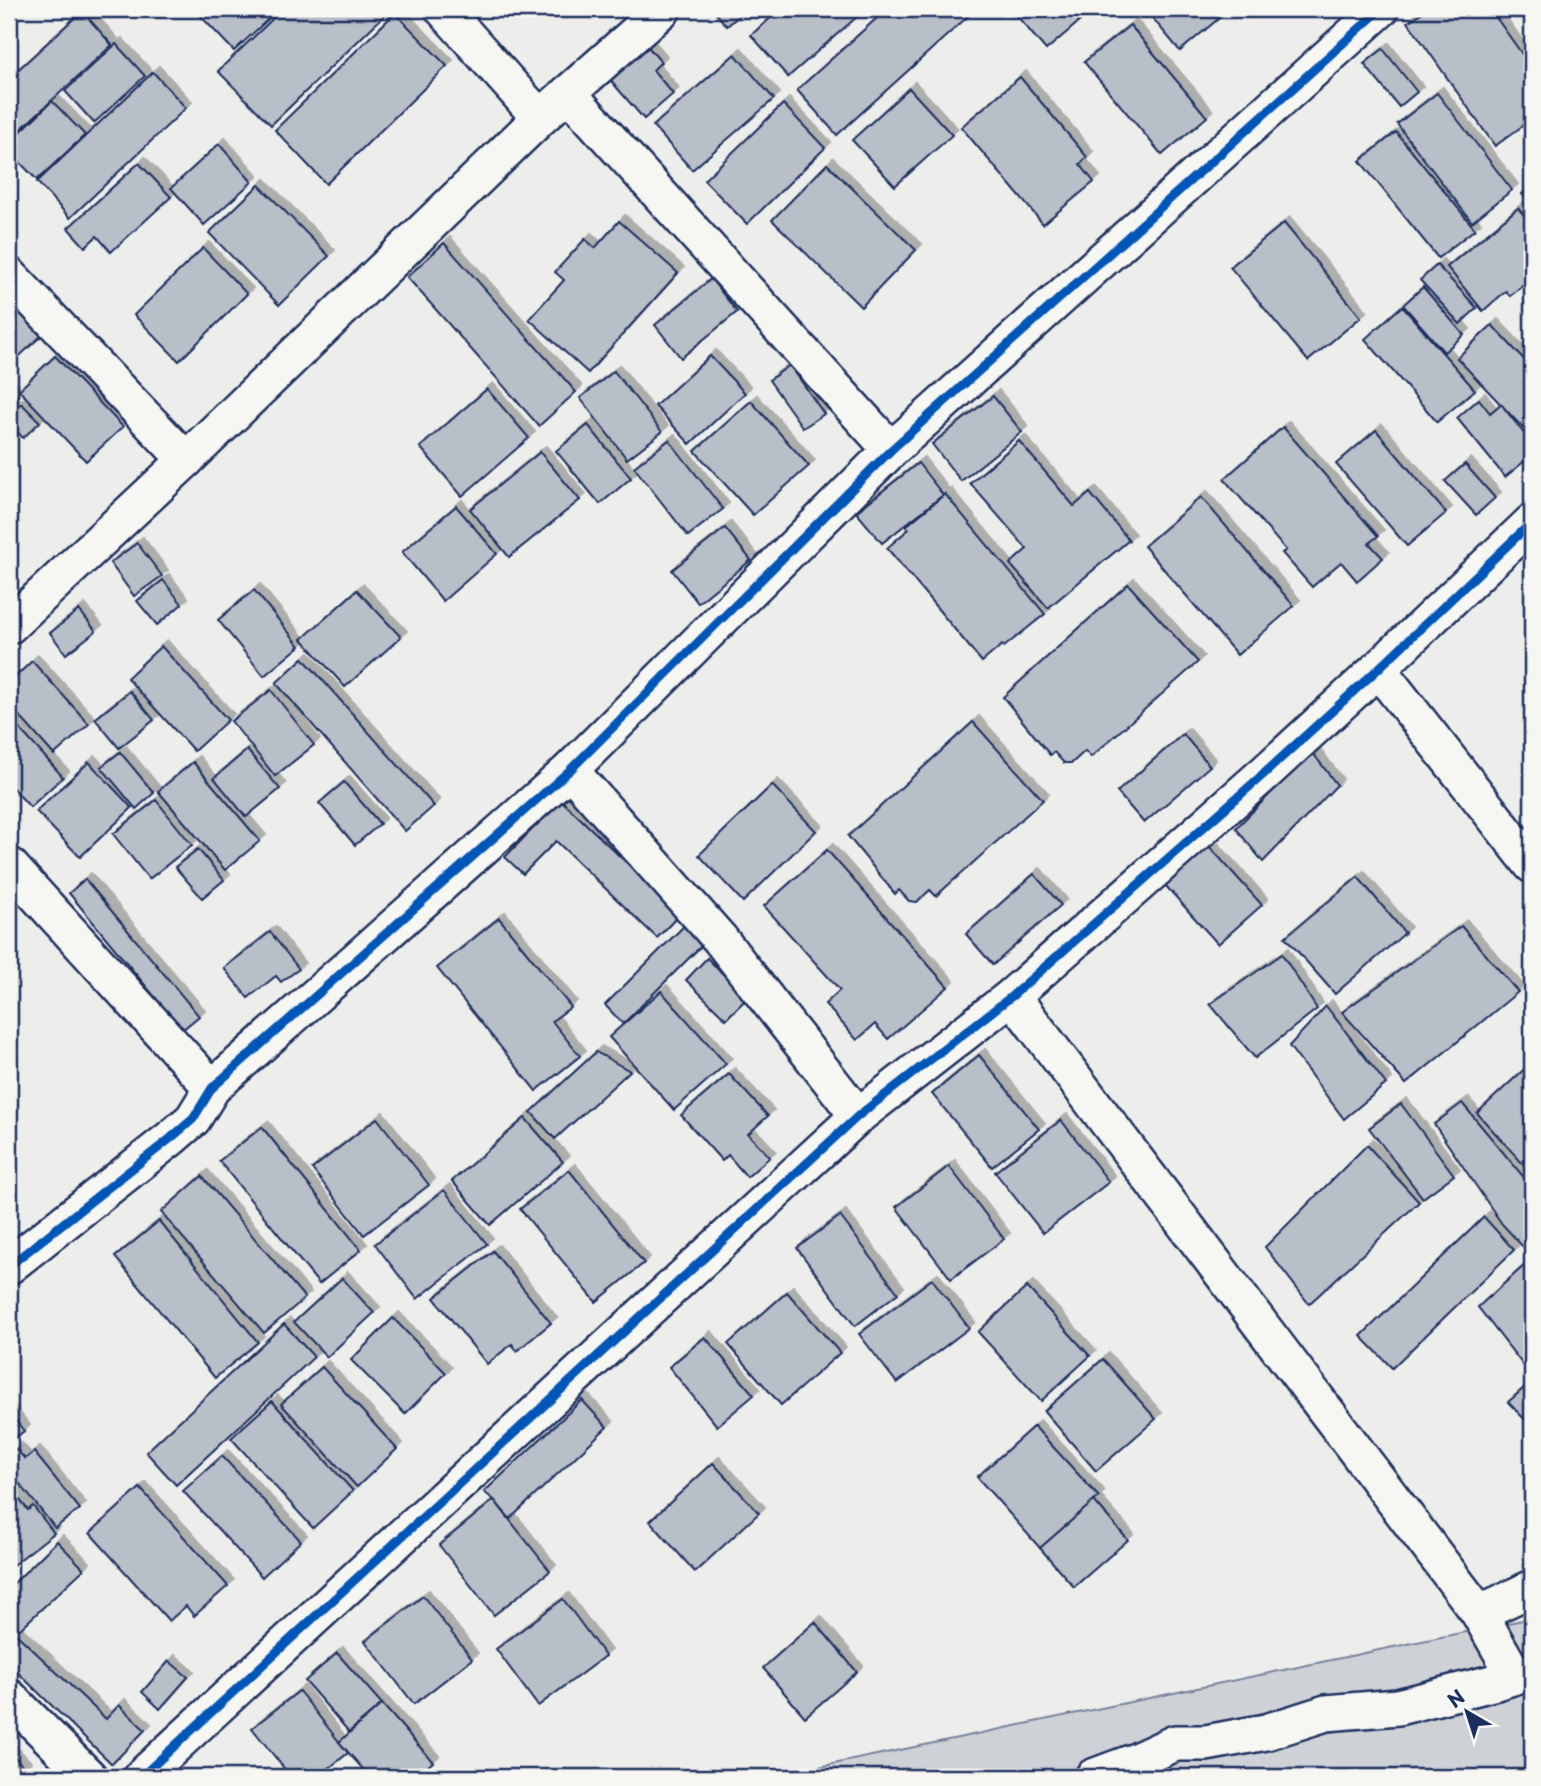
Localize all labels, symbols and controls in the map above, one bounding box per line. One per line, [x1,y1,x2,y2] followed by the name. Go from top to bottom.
[1432,1678,1502,1748] north arrow
[1441,1682,1470,1714] text: N

